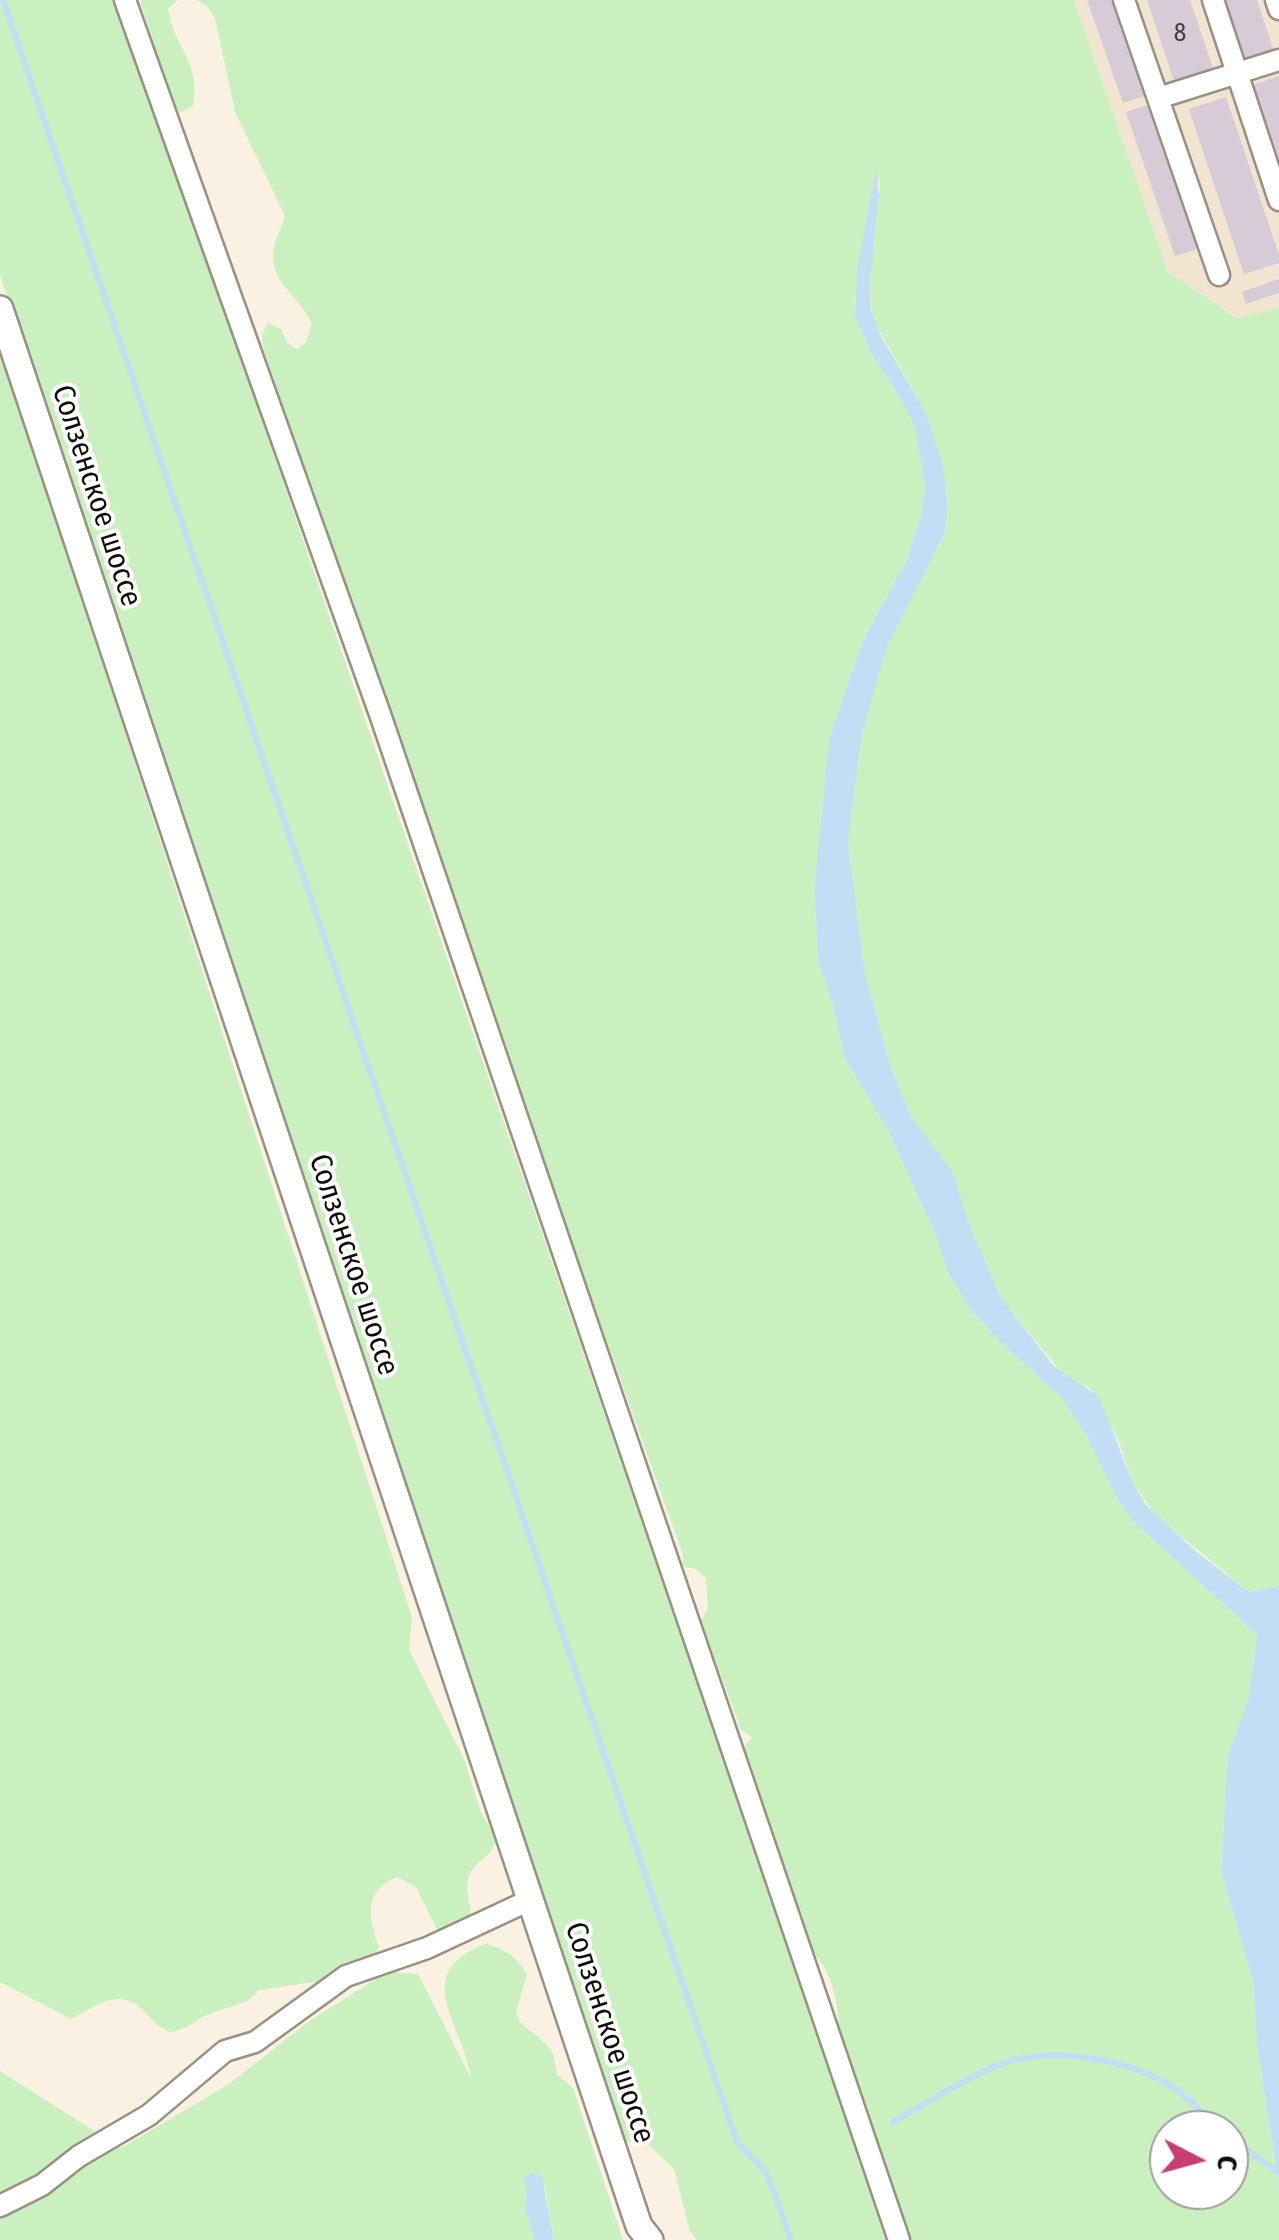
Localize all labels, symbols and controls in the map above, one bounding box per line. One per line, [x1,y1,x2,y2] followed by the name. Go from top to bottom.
[1174,19,1186,49] house number: 8
[43,381,149,611] street label: Солзенское шоссе
[300,1150,406,1380] street label: Солзенское шоссе
[556,1918,662,2148] street label: Солзенское шоссе
[1149,2110,1249,2210] north arrow
[1210,2154,1245,2172] text: С

